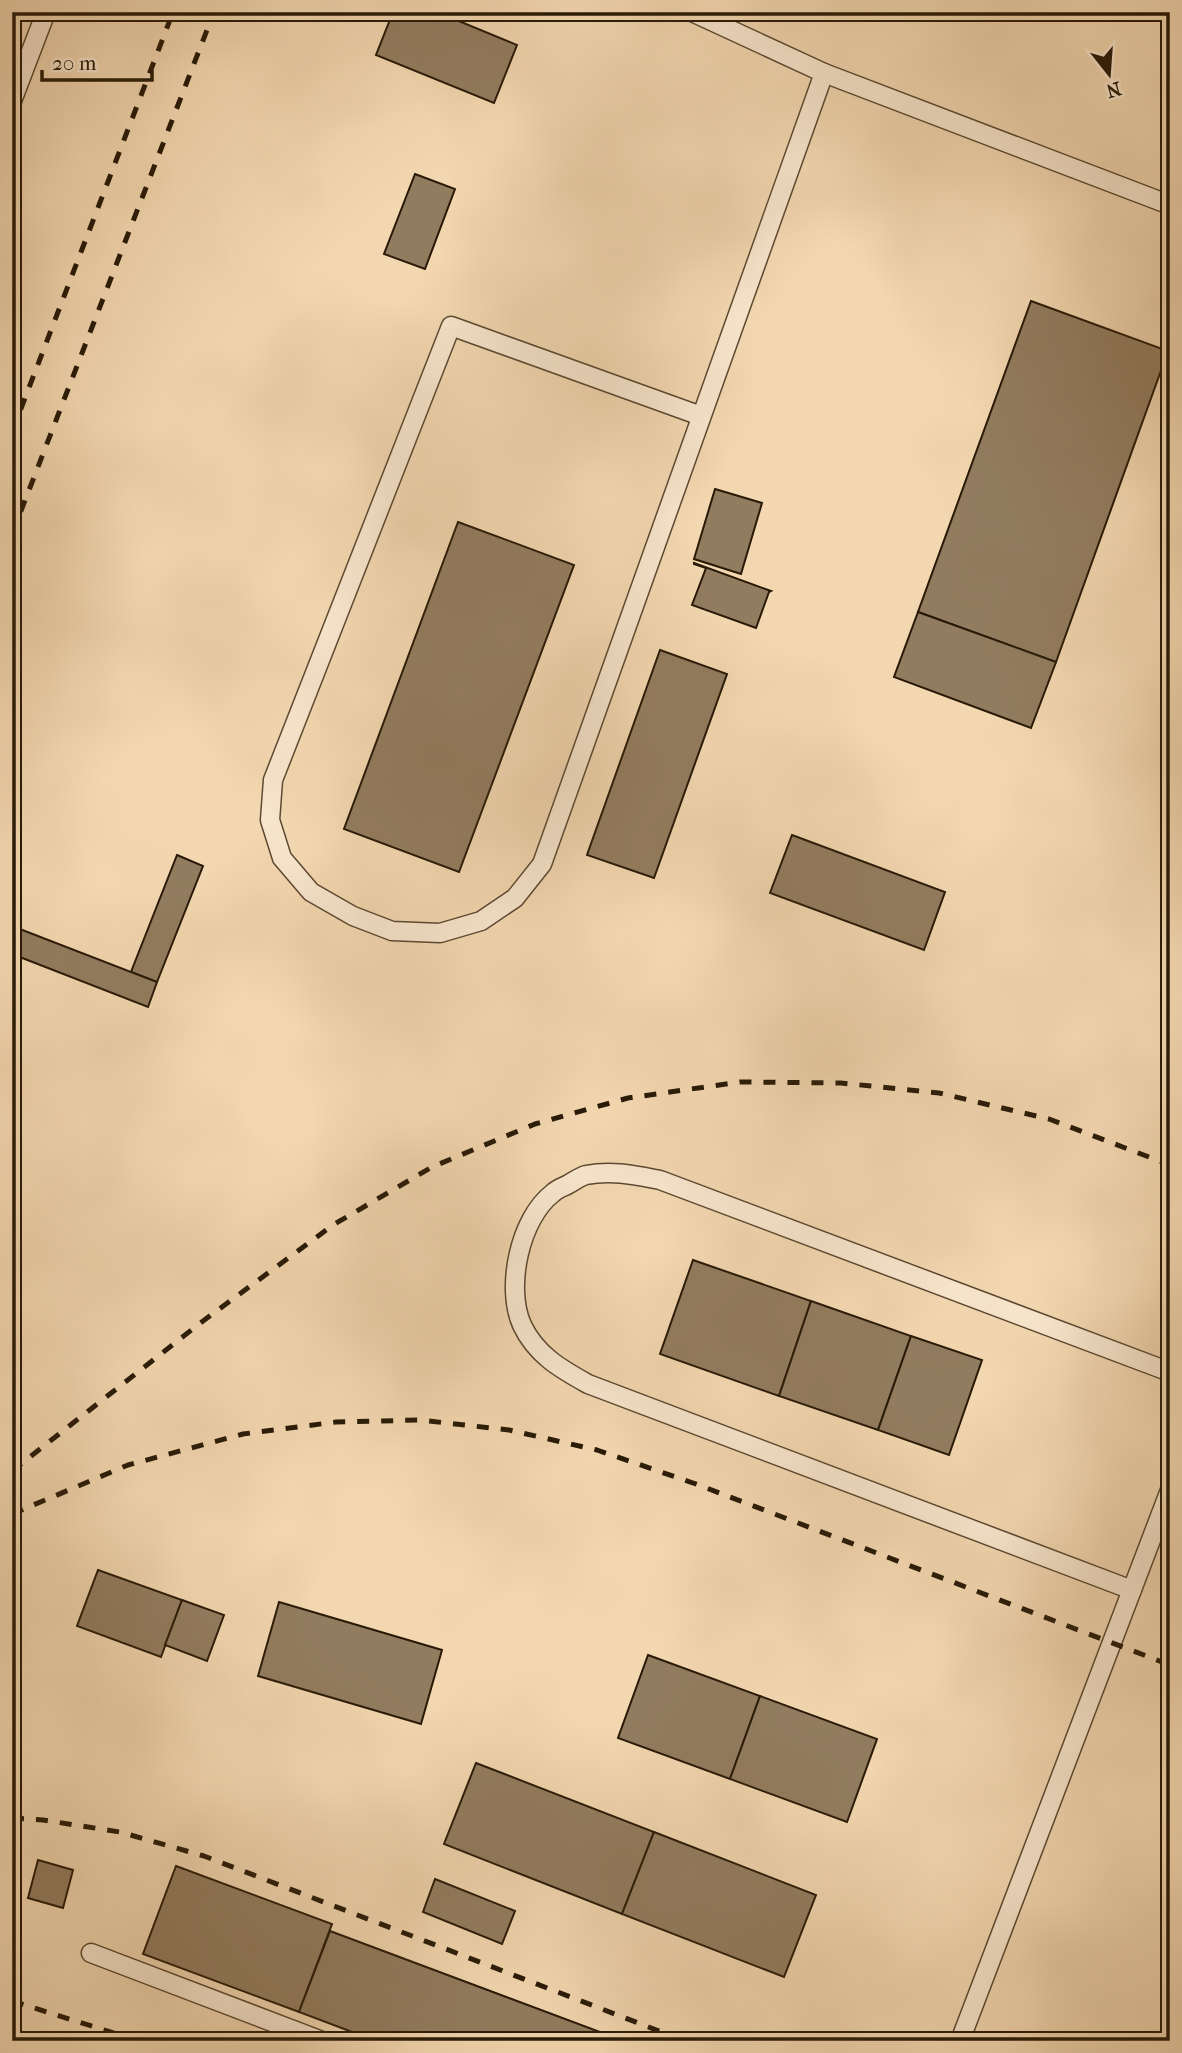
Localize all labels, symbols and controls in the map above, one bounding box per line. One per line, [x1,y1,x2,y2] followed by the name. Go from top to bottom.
[42,38,152,82] scale bar
[1074,38,1144,108] north arrow
[52,51,97,75] text: 20 m
[1103,77,1124,102] text: N

